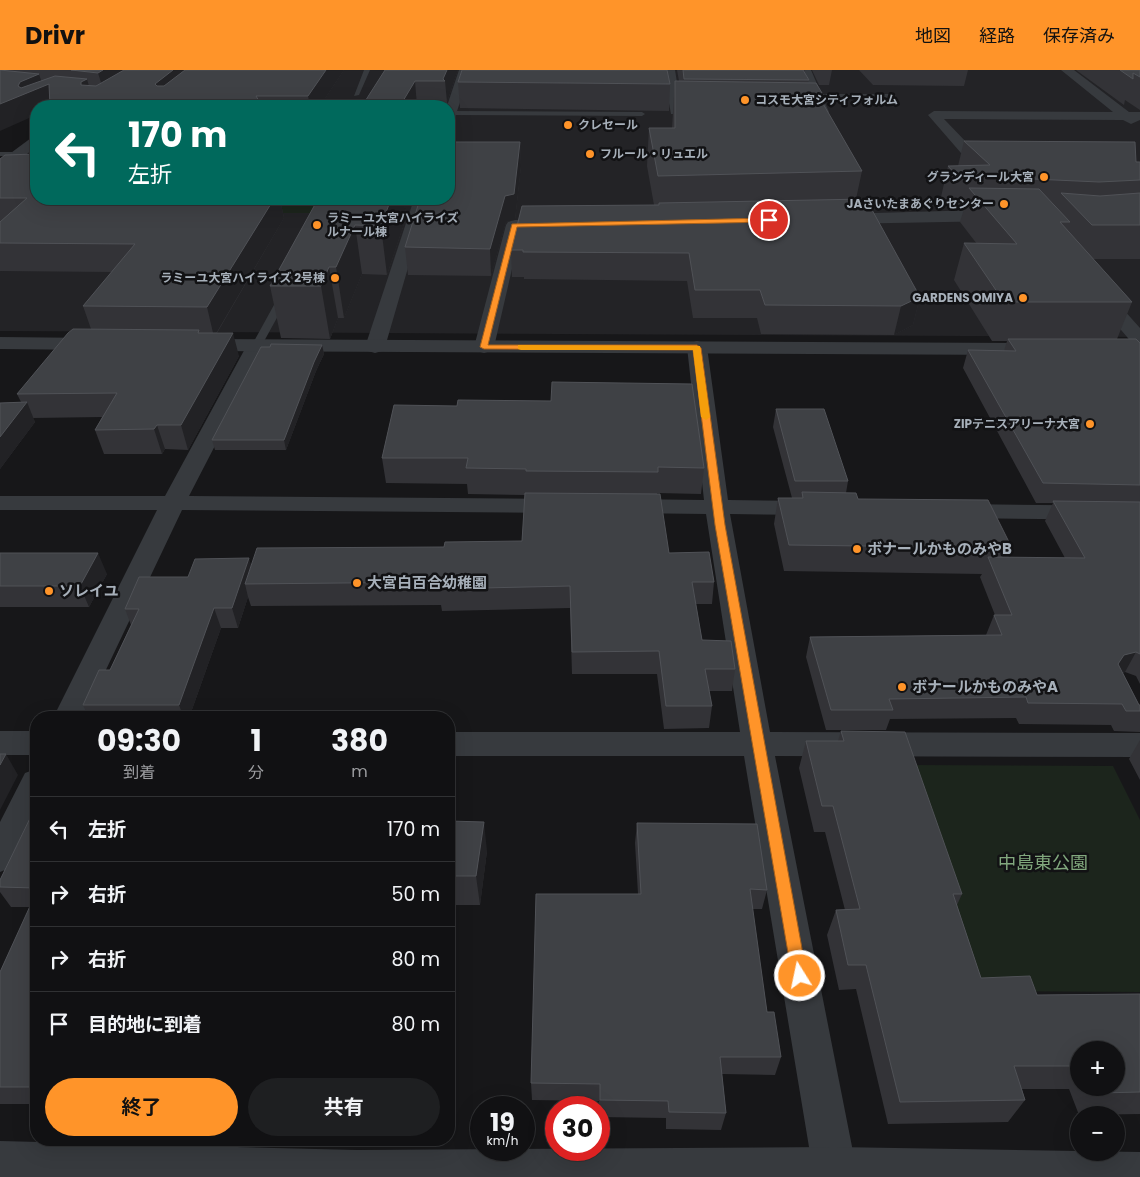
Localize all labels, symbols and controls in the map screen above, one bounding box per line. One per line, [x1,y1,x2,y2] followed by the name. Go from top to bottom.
[25,19,85,52] text: Drivr
[915,23,951,48] text: 地図
[979,23,1015,48] text: 経路
[1043,23,1115,48] text: 保存済み
[755,91,898,108] place label: コスモ大宮シティフォルム
[739,94,751,106] marker: コスモ大宮シティフォルム
[128,110,227,159] text: 170 m
[578,116,638,133] place label: クレセール
[562,119,574,131] marker: クレセール
[45,120,110,185] icon: left
[600,145,708,162] place label: フルール・リュエル
[584,148,596,160] marker: フルール・リュエル
[128,159,172,190] text: 左折
[927,168,1034,185] place label: グランディール大宮
[1038,171,1050,183] marker: グランディール大宮
[847,195,994,212] place label: JAさいたまあぐりセンター
[998,198,1010,210] marker: JAさいたまあぐりセンター
[748,199,790,241] pin
[755,206,783,234] icon: arrive
[327,209,458,240] place label: ラミーユ大宮ハイライズ ルナール棟
[311,219,323,231] marker: ラミーユ大宮ハイライズ ルナール棟
[160,269,325,286] place label: ラミーユ大宮ハイライズ 2号棟
[329,272,341,284] marker: ラミーユ大宮ハイライズ 2号棟
[912,289,1013,306] place label: GARDENS OMIYA
[1017,292,1029,304] marker: GARDENS OMIYA
[954,415,1080,432] place label: ZIPテニスアリーナ大宮
[1084,418,1096,430] marker: ZIPテニスアリーナ大宮
[867,538,1012,559] place label: ボナールかものみやB
[851,543,863,555] marker: ボナールかものみやB
[367,572,487,593] place label: 大宮白百合幼稚園
[351,577,363,589] marker: 大宮白百合幼稚園
[59,580,119,601] place label: ソレイユ
[43,585,55,597] marker: ソレイユ
[912,676,1058,697] place label: ボナールかものみやA
[896,681,908,693] marker: ボナールかものみやA
[97,719,181,762] text: 09:30
[250,719,262,762] text: 1
[331,719,388,762] text: 380
[351,760,368,783] text: m
[123,761,155,784] text: 到着
[248,761,264,784] text: 分
[45,815,73,843] icon: left
[88,816,126,843] text: 左折
[387,816,440,843] text: 170 m
[998,850,1088,875] park label: 中島東公園
[45,880,73,908] icon: right
[88,881,126,908] text: 右折
[391,881,440,908] text: 50 m
[45,945,73,973] icon: right
[88,946,126,973] text: 右折
[391,946,440,973] text: 80 m
[773,949,825,1001] position arrow
[45,1010,73,1038] icon: arrive
[88,1011,202,1038] text: 目的地に到着
[391,1011,440,1038] text: 80 m
[1070,1041,1125,1161] map controls
[1070,1041,1125,1096] button: +
[45,1078,238,1136] button: 終了
[248,1078,440,1136] button: 共有
[545,1096,610,1161] speed limit sign: 30
[490,1105,515,1140] text: 19
[1070,1106,1125,1161] button: −
[487,1132,518,1149] text: km/h

